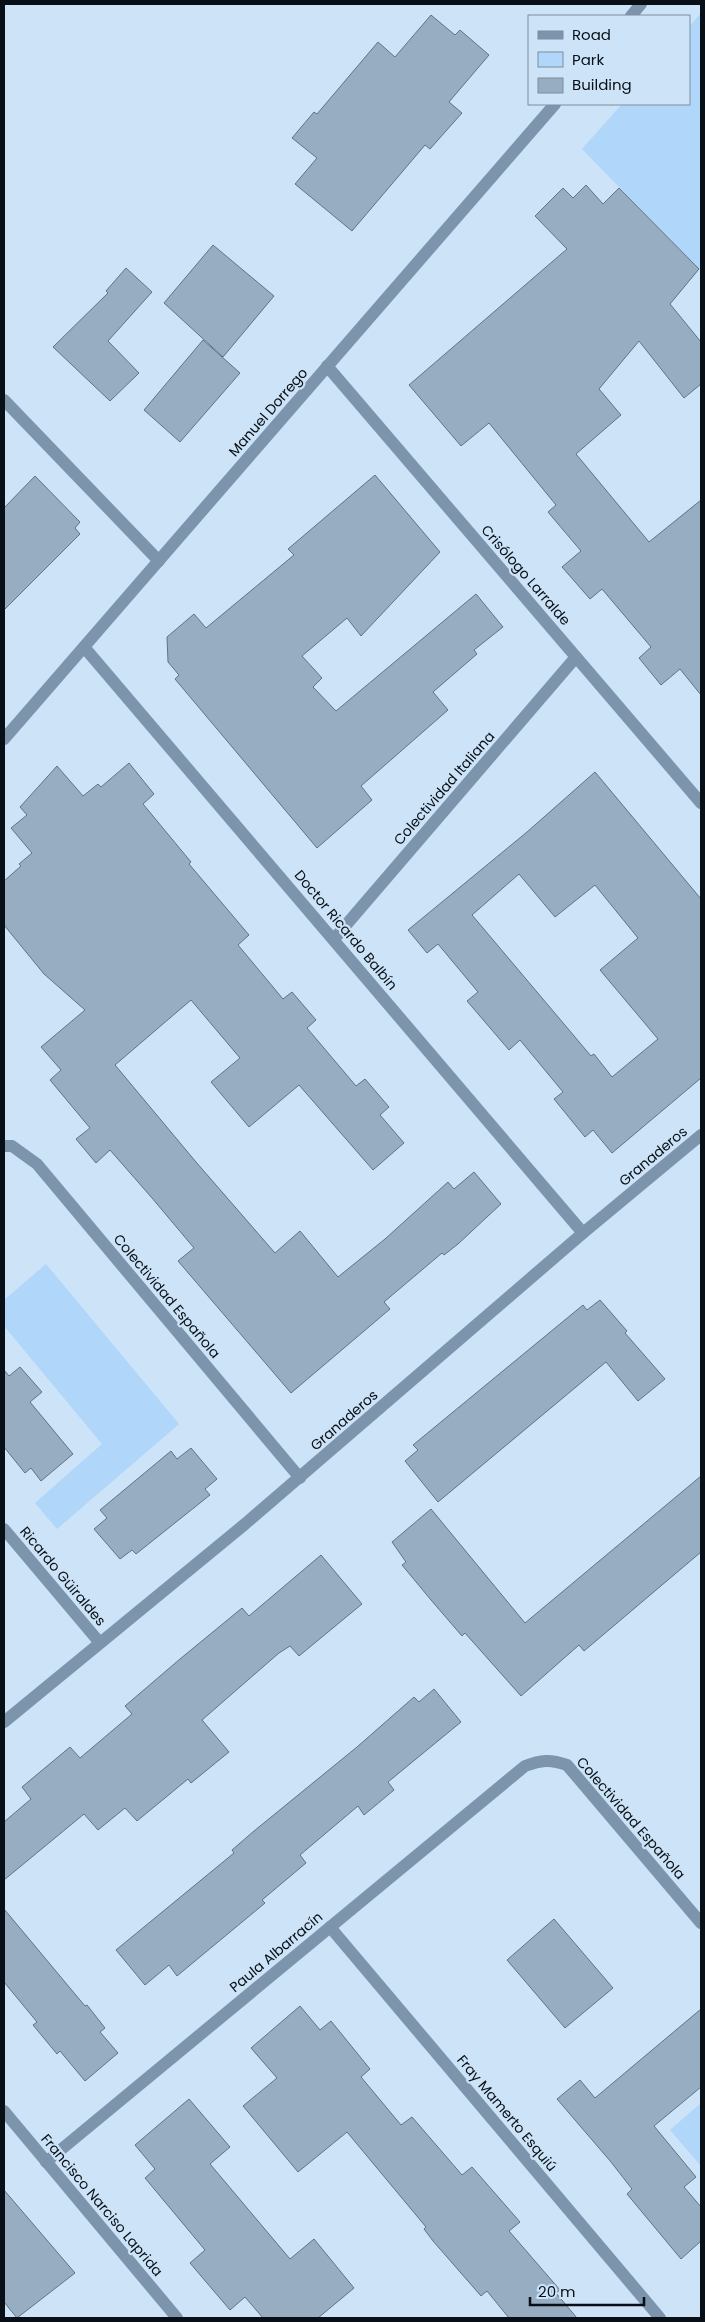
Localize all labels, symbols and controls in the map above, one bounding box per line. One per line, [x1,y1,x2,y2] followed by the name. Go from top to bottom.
[528,15,690,105] legend
[572,24,611,45] text: Road
[572,49,604,70] text: Park
[572,74,632,95] text: Building
[224,363,312,461] street label: Manuel Dorrego
[477,520,576,630] street label: Crisólogo Larralde
[389,727,499,849] street label: Colectividad Italiana
[290,866,402,994] street label: Doctor Ricardo Balbín
[615,1121,691,1191] street label: Granaderos
[109,1230,225,1362] street label: Colectividad Española
[306,1385,382,1455] street label: Granaderos
[15,1522,111,1630] street label: Ricardo Güiraldes
[572,1752,690,1884] street label: Colectividad Española
[225,1907,327,1997] street label: Paula Albarracín
[452,2051,562,2175] street label: Fray Mamerto Esquiú
[36,2130,168,2280] street label: Francisco Narciso Laprida
[530,2274,644,2306] scale bar
[538,2281,576,2302] text: 20 m

